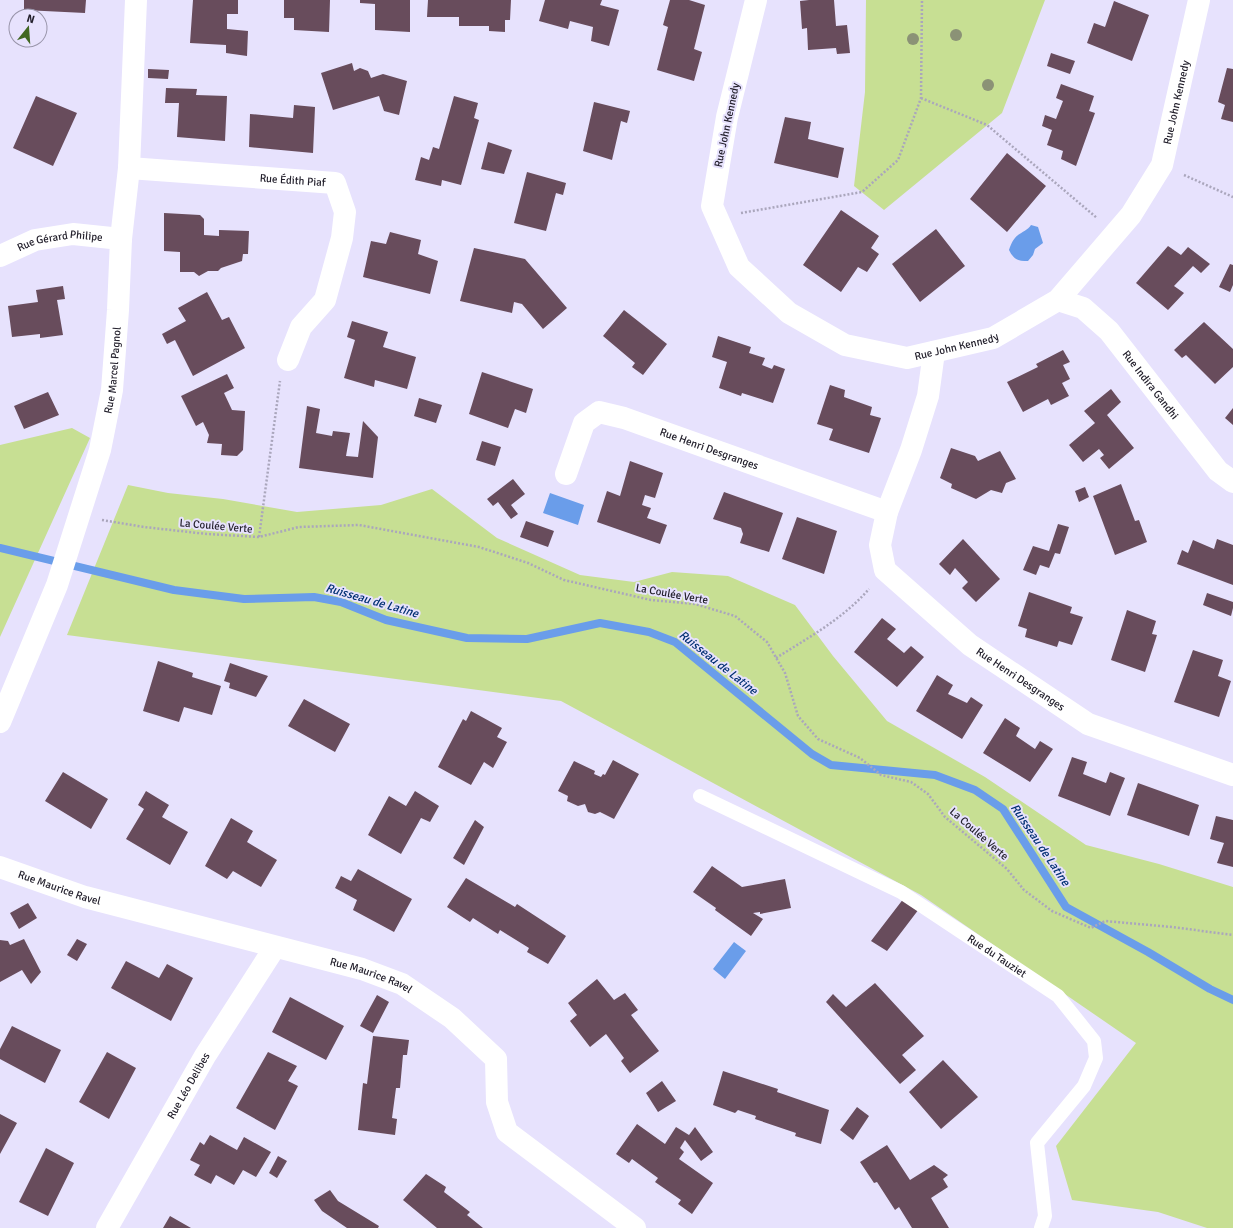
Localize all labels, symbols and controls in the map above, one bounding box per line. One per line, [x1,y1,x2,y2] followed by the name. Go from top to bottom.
[8,8,48,48] north arrow
[25,12,36,26] text: N
[1160,58,1192,146] street label: Rue John Kennedy
[712,81,742,168] street label: Rue John Kennedy
[259,171,327,189] street label: Rue Édith Piaf
[15,227,103,254] street label: Rue Gérard Philipe
[101,326,123,415] street label: Rue Marcel Pagnol
[913,329,1002,363] street label: Rue John Kennedy
[1120,348,1182,422] street label: Rue Indira Gandhi
[658,425,761,472] street label: Rue Henri Desgranges
[179,516,253,536] street label: La Coulée Verte
[324,581,421,622] water label: Ruisseau de Latine
[635,581,709,607] street label: La Coulée Verte
[676,628,761,699] water label: Ruisseau de Latine
[974,645,1068,713] street label: Rue Henri Desgranges
[1007,801,1074,890] water label: Ruisseau de Latine
[947,805,1011,863] street label: La Coulée Verte
[16,867,102,907] street label: Rue Maurice Ravel
[965,931,1029,980] street label: Rue du Tauziet
[329,954,415,996] street label: Rue Maurice Ravel
[164,1050,212,1121] street label: Rue Léo Delibes

